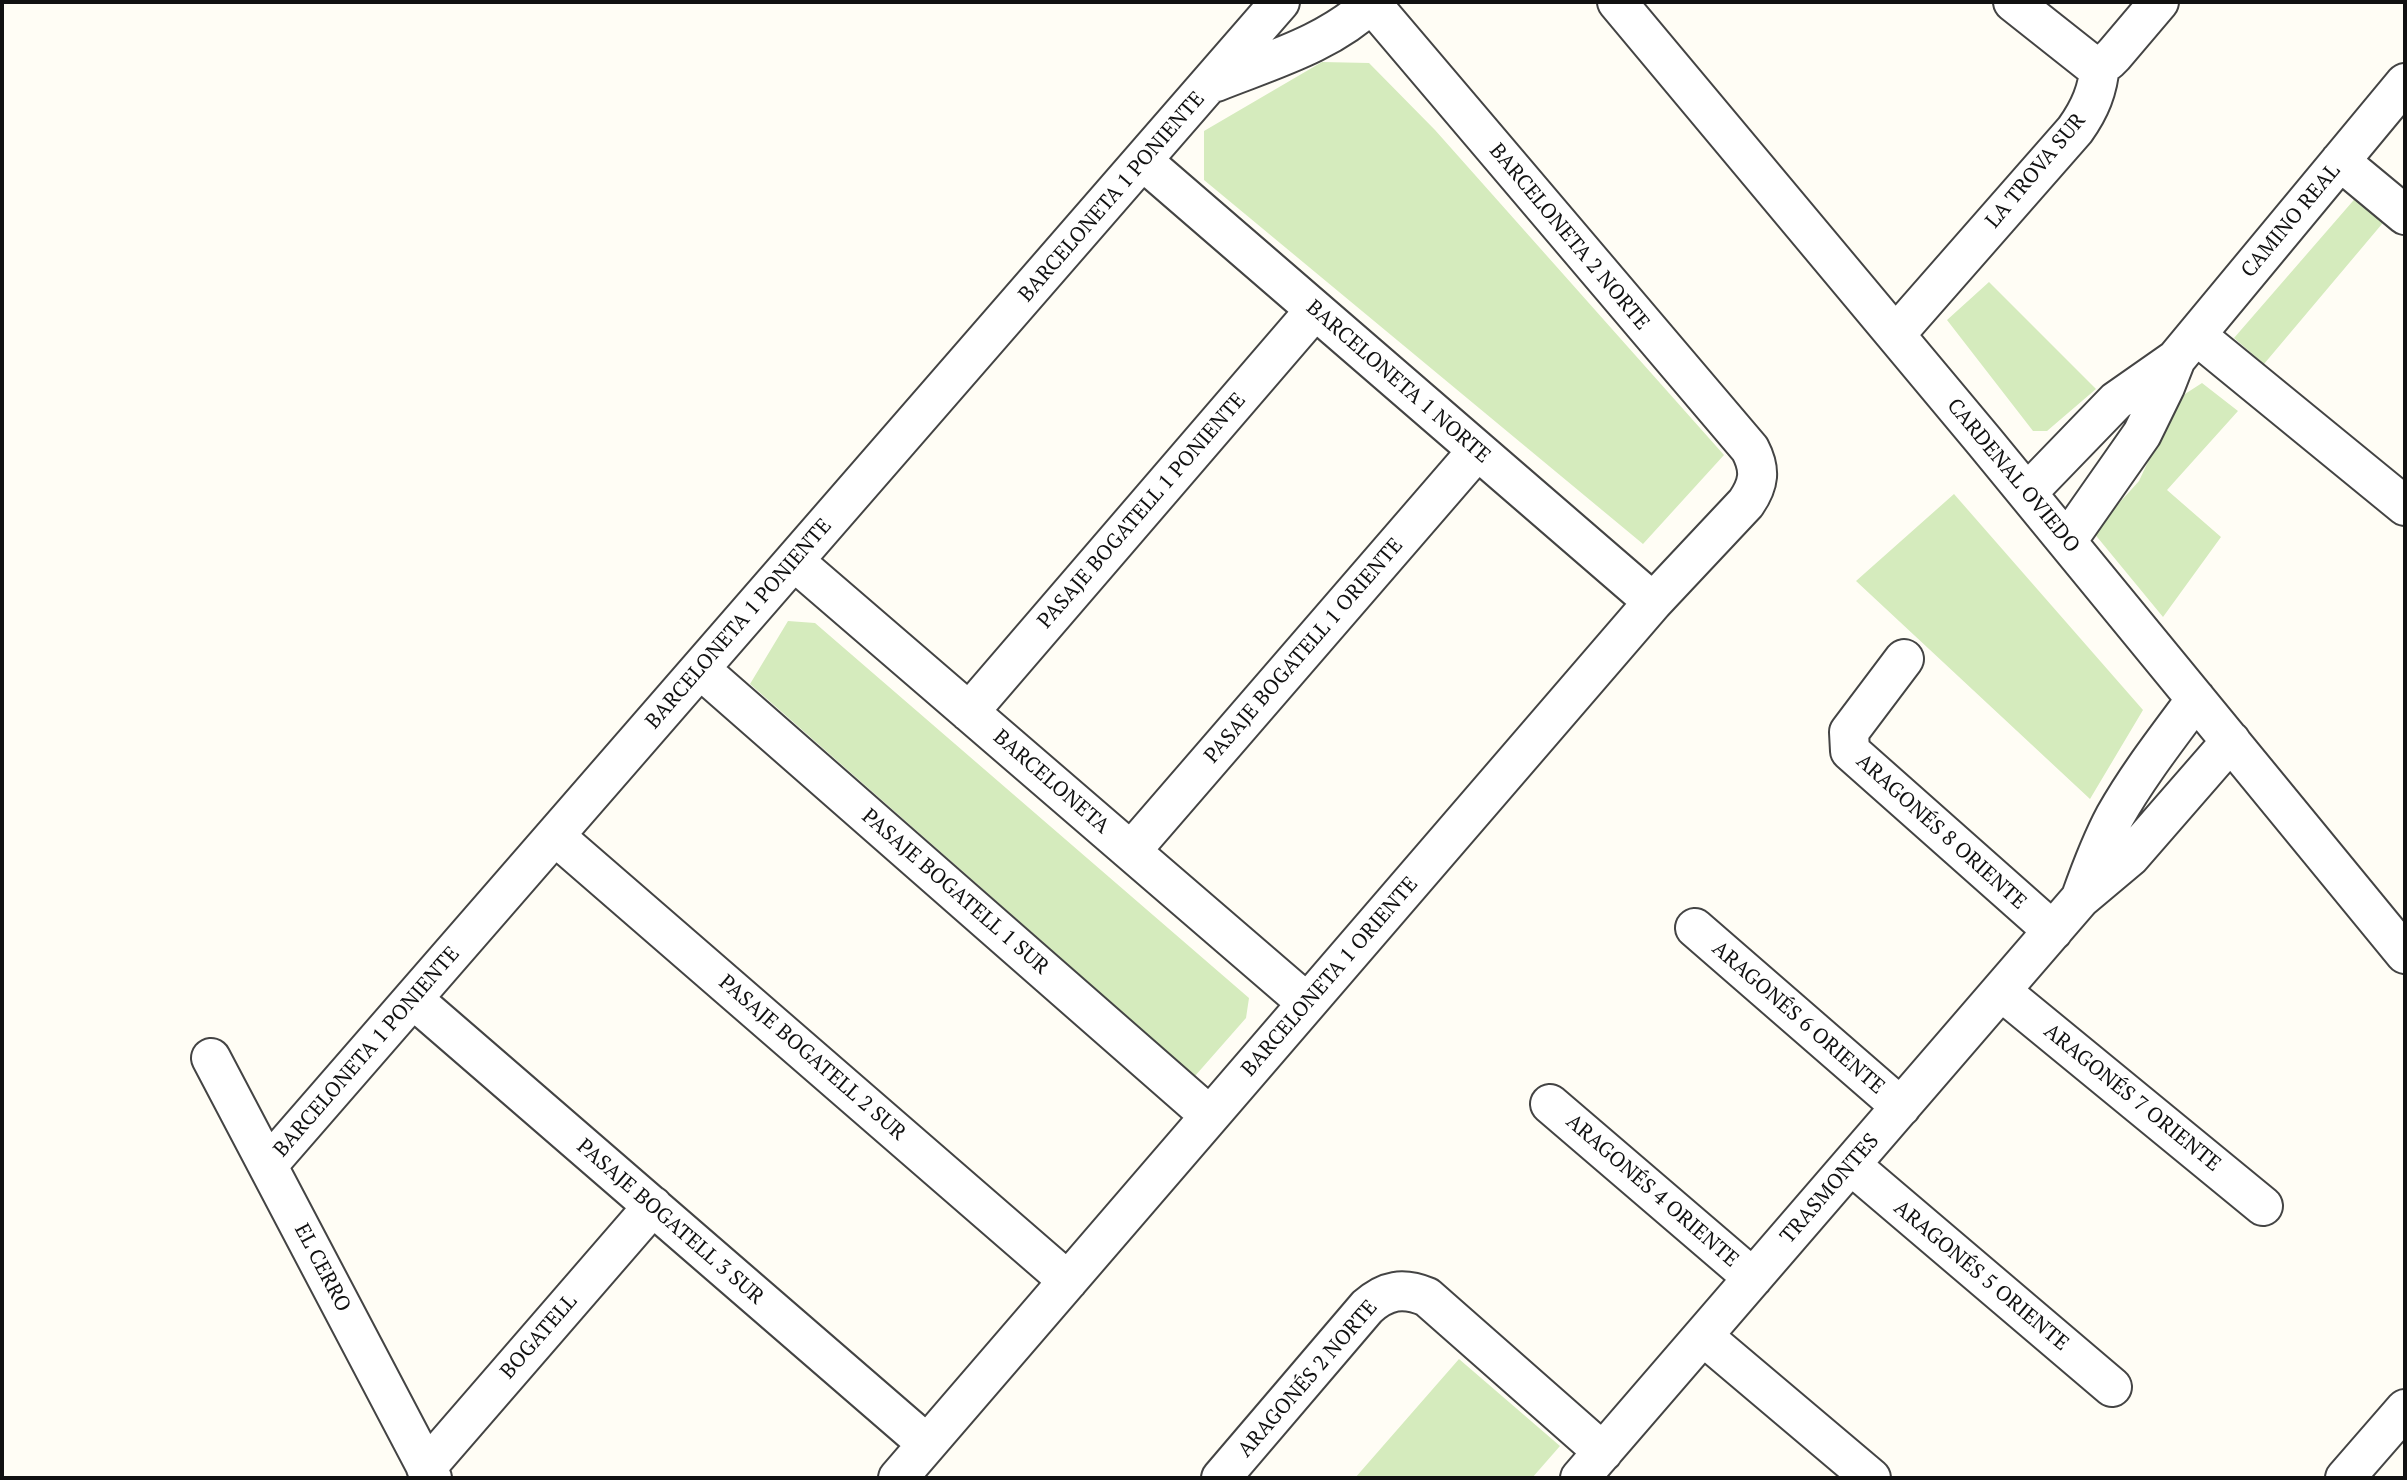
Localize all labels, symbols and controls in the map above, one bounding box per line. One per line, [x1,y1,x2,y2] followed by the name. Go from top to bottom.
[1014,87,1210,307] street label: BARCELONETA 1 PONIENTE
[1981,109,2091,233] street label: LA TROVA SUR
[1484,139,1654,335] street label: BARCELONETA 2 NORTE
[2236,159,2346,283] street label: CAMINO REAL
[1301,295,1495,469] street label: BARCELONETA 1 NORTE
[1033,388,1251,634] street label: PASAJE BOGATELL 1 PONIENTE
[1941,394,2085,558] street label: CARDENAL OVIEDO
[641,514,837,734] street label: BARCELONETA 1 PONIENTE
[1199,533,1409,769] street label: PASAJE BOGATELL 1 ORIENTE
[988,725,1114,839] street label: BARCELONETA
[1851,749,2031,915] street label: ARAGONÉS 8 ORIENTE
[856,804,1054,980] street label: PASAJE BOGATELL 1 SUR
[1236,872,1424,1082] street label: BARCELONETA 1 ORIENTE
[1707,936,1889,1100] street label: ARAGONÉS 6 ORIENTE
[269,942,465,1162] street label: BARCELONETA 1 PONIENTE
[713,970,911,1146] street label: PASAJE BOGATELL 2 SUR
[2038,1019,2226,1177] street label: ARAGONÉS 7 ORIENTE
[1561,1109,1743,1273] street label: ARAGONÉS 4 ORIENTE
[1775,1129,1885,1249] street label: TRASMONTES
[571,1134,769,1310] street label: PASAJE BOGATELL 3 SUR
[1889,1196,2073,1356] street label: ARAGONÉS 5 ORIENTE
[288,1220,356,1316] street label: EL CERRO
[495,1290,583,1384] street label: BOGATELL
[1233,1295,1383,1463] street label: ARAGONÉS 2 NORTE

